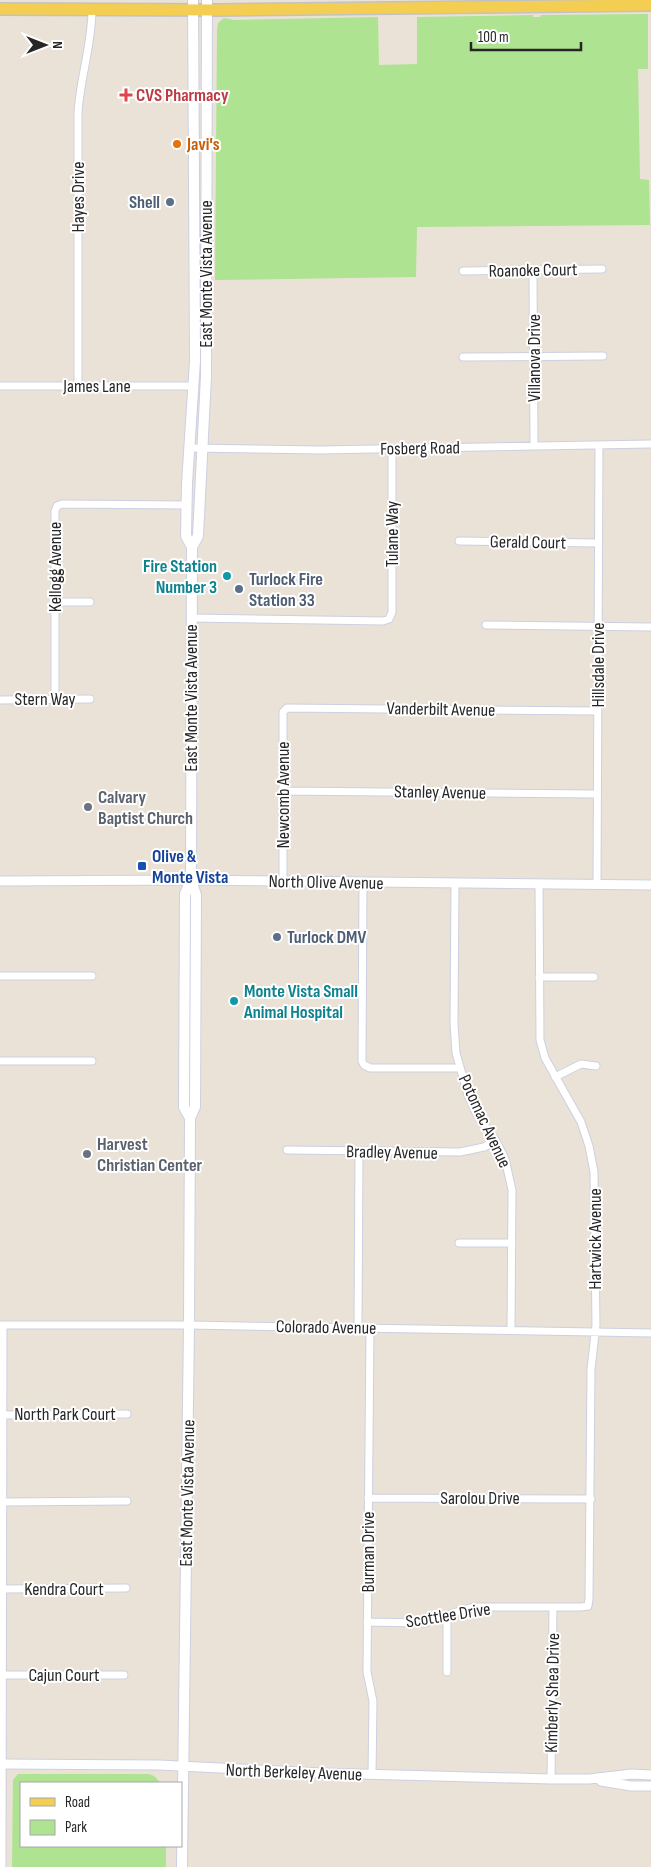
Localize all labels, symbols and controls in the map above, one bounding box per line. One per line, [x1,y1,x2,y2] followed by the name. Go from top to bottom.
[20,20,70,70] north arrow
[471,20,581,52] scale bar
[478,28,509,47] text: 100 m
[49,41,66,49] text: N
[136,85,229,106] place label: CVS Pharmacy
[120,89,132,101] marker: CVS Pharmacy
[186,134,220,155] place label: Javi's
[171,138,183,150] marker: Javi's
[68,162,89,232] street label: Hayes Drive
[129,192,160,213] place label: Shell
[164,196,176,208] marker: Shell
[196,200,217,348] street label: East Monte Vista Avenue
[488,259,578,282] street label: Roanoke Court
[524,314,545,402] street label: Villanova Drive
[62,376,131,397] street label: James Lane
[380,437,460,460] street label: Fosberg Road
[382,501,403,567] street label: Tulane Way
[45,522,66,612] street label: Kellogg Avenue
[490,531,567,554] street label: Gerald Court
[143,556,217,598] place label: Fire Station Number 3
[249,569,323,611] place label: Turlock Fire Station 33
[221,570,233,582] marker: Fire Station Number 3
[233,583,245,595] marker: Turlock Fire Station 33
[588,623,609,707] street label: Hillsdale Drive
[181,624,202,772] street label: East Monte Vista Avenue
[14,689,76,710] street label: Stern Way
[387,698,495,721] street label: Vanderbilt Avenue
[273,742,294,848] street label: Newcomb Avenue
[394,781,486,804] street label: Stanley Avenue
[98,787,193,829] place label: Calvary Baptist Church
[82,801,94,813] marker: Calvary Baptist Church
[152,846,228,888] place label: Olive & Monte Vista
[136,860,148,872] marker: Olive & Monte Vista
[268,871,384,894] street label: North Olive Avenue
[287,927,366,948] place label: Turlock DMV
[271,931,283,943] marker: Turlock DMV
[243,981,358,1023] place label: Monte Vista Small Animal Hospital
[228,995,240,1007] marker: Monte Vista Small Animal Hospital
[454,1071,515,1171] street label: Potomac Avenue
[97,1134,203,1176] place label: Harvest Christian Center
[346,1141,438,1164] street label: Bradley Avenue
[81,1148,93,1160] marker: Harvest Christian Center
[585,1188,606,1290] street label: Hartwick Avenue
[276,1316,376,1339] street label: Colorado Avenue
[14,1404,116,1425] street label: North Park Court
[176,1419,199,1567] street label: East Monte Vista Avenue
[440,1488,520,1509] street label: Sarolou Drive
[358,1511,379,1593] street label: Burman Drive
[24,1579,104,1600] street label: Kendra Court
[404,1598,492,1633] street label: Scottlee Drive
[541,1633,564,1753] street label: Kimberly Shea Drive
[28,1665,100,1686] street label: Cajun Court
[225,1760,363,1785] street label: North Berkeley Avenue
[20,1782,182,1847] legend
[65,1793,90,1812] text: Road
[65,1818,87,1837] text: Park

